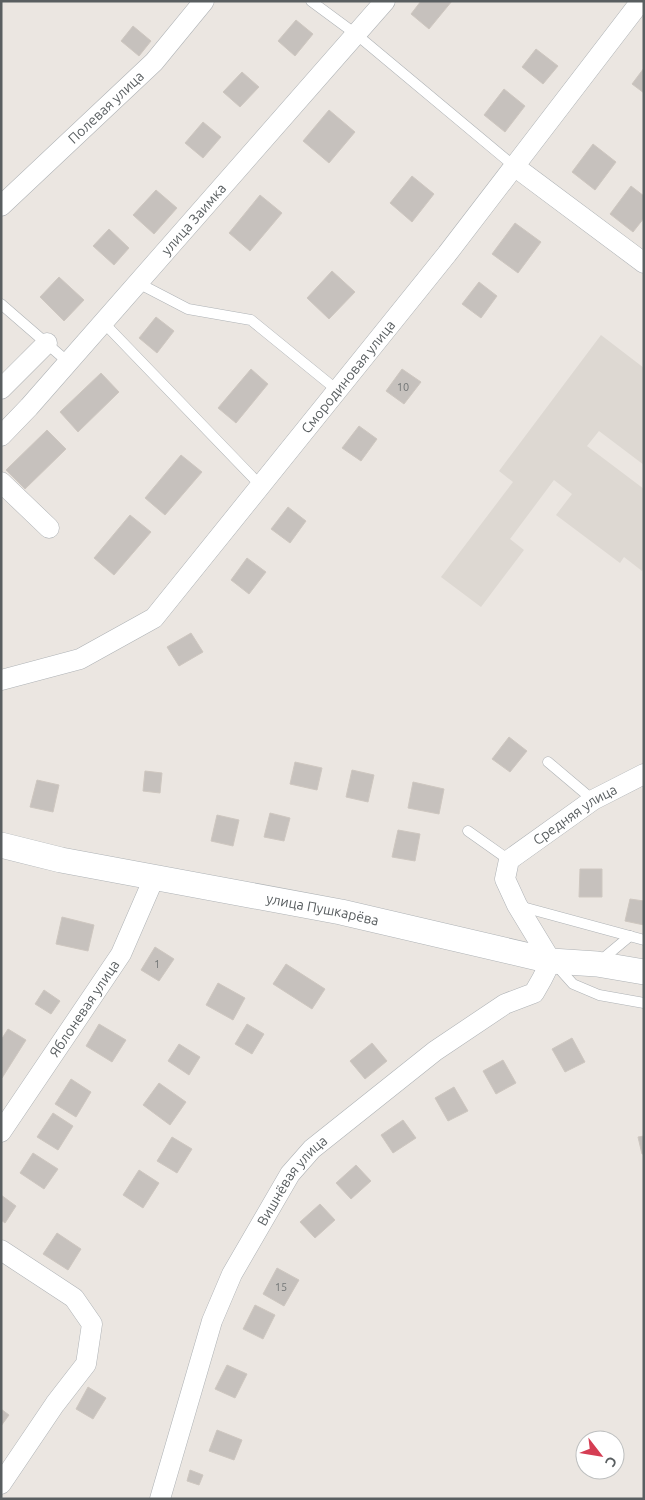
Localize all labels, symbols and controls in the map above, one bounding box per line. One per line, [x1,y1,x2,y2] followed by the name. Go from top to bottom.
[65,68,147,147] street label: Полевая улица
[158,180,229,258] street label: улица Заимка
[298,317,398,436] street label: Смородиновая улица
[397,381,409,393] house number: 10
[530,781,620,848] street label: Средняя улица
[265,890,380,929] street label: улица Пушкарёва
[46,957,123,1060] street label: Яблоневая улица
[154,958,160,970] house number: 1
[254,1132,330,1229] street label: Вишнёвая улица
[275,1281,287,1293] house number: 15
[575,1430,625,1480] north arrow
[602,1454,620,1470] text: С

